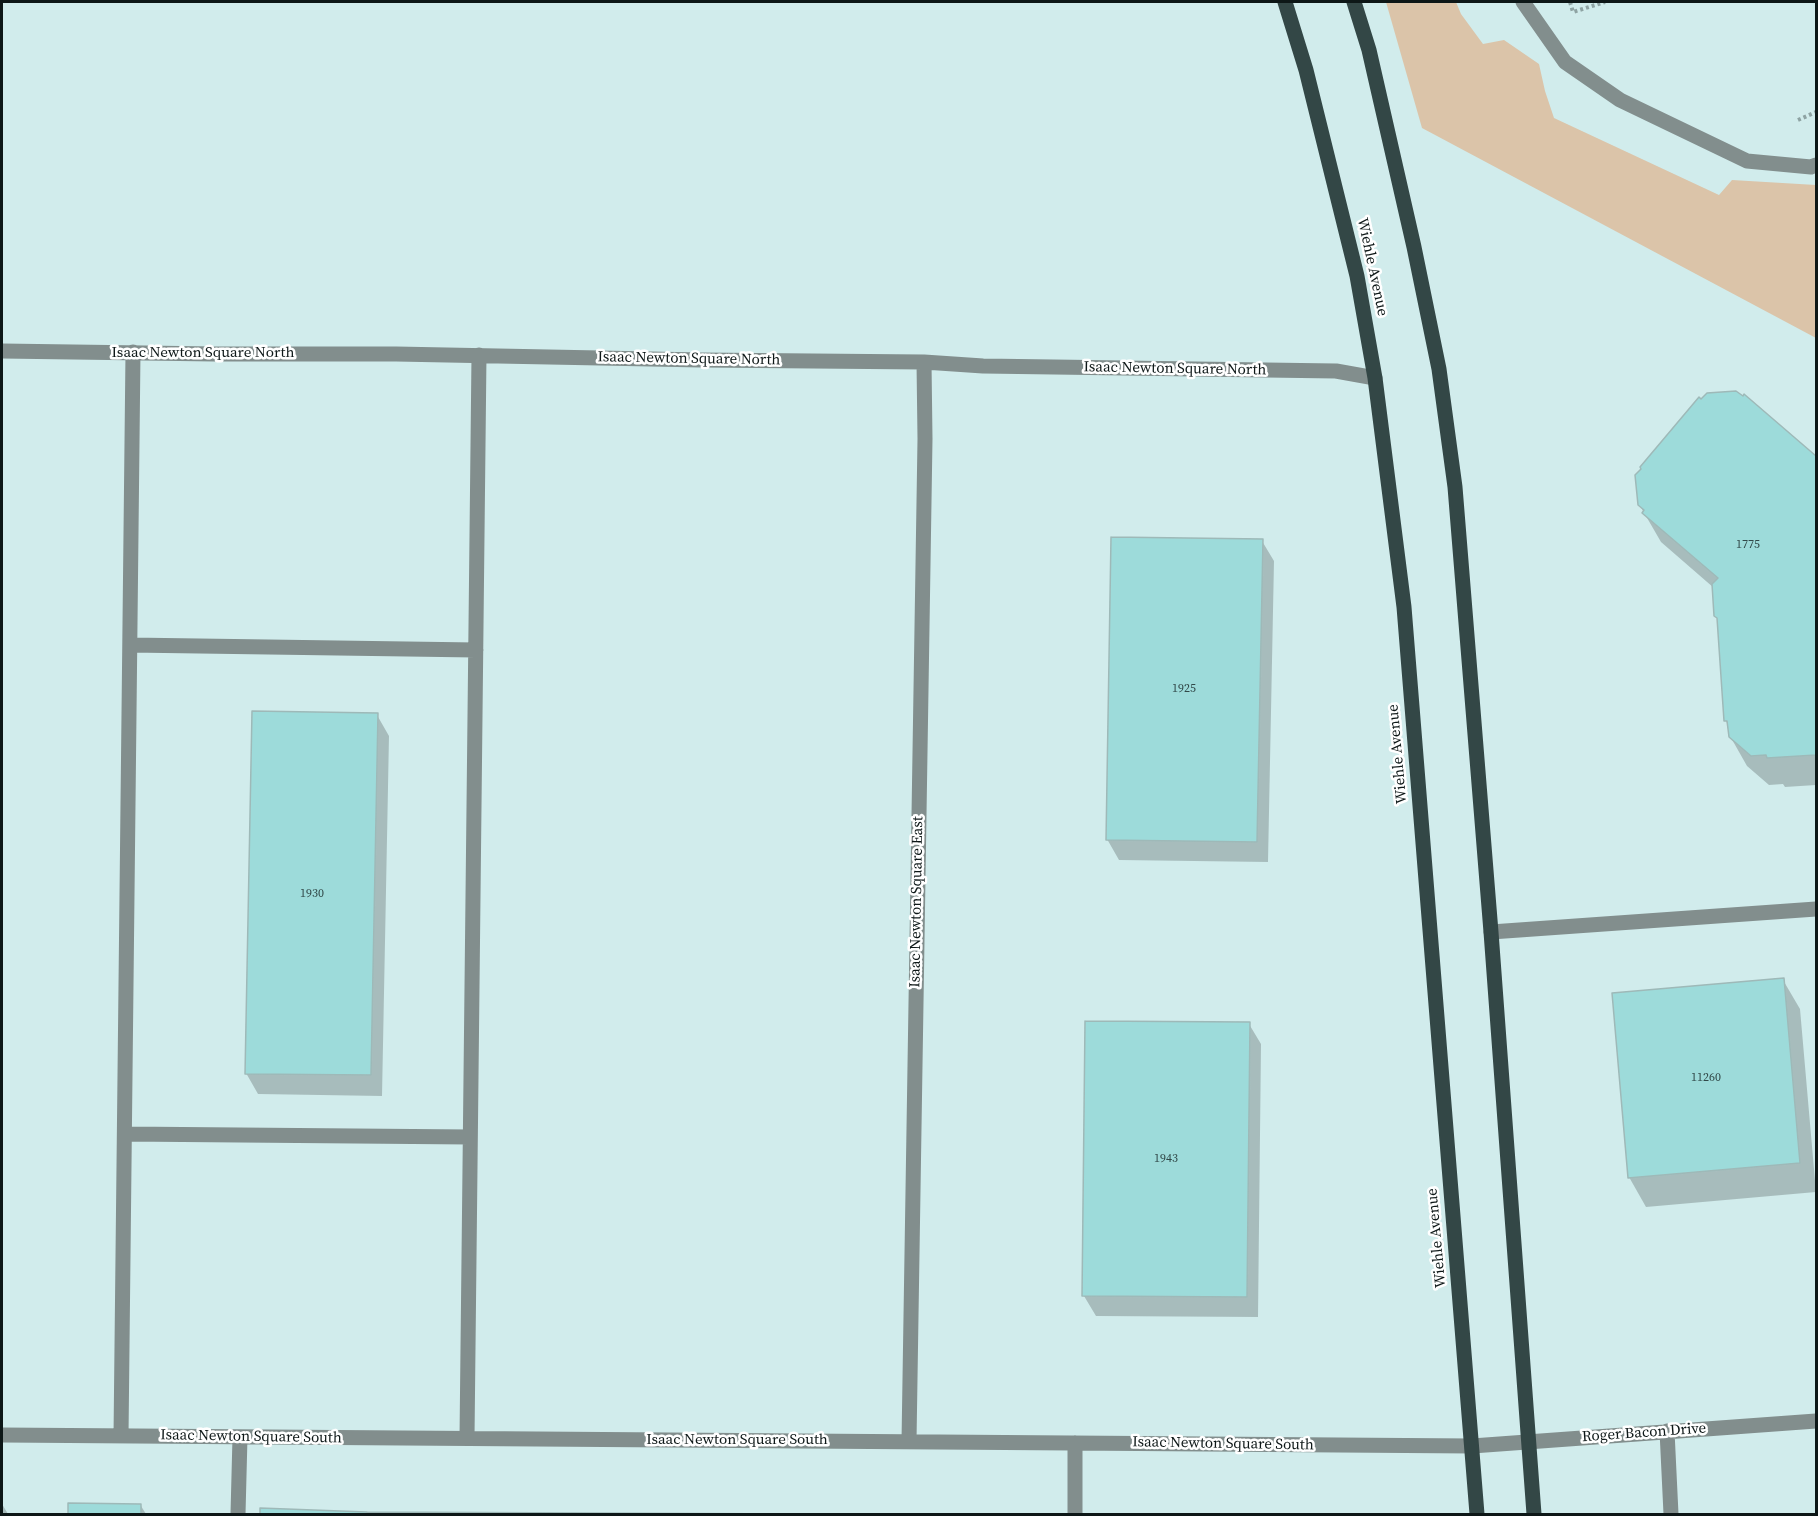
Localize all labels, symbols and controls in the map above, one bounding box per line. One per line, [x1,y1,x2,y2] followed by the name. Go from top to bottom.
[1353,216,1391,318] street label: Wiehle Avenue
[112,344,294,362] street label: Isaac Newton Square North
[597,348,781,370] street label: Isaac Newton Square North
[1083,358,1267,380] street label: Isaac Newton Square North
[1736,538,1760,552] house number: 1775
[1172,682,1196,696] house number: 1925
[1385,703,1411,805] street label: Wiehle Avenue
[907,816,927,988] street label: Isaac Newton Square East
[300,887,324,901] house number: 1930
[1691,1071,1721,1085] house number: 11260
[1154,1152,1178,1166] house number: 1943
[1424,1187,1450,1289] street label: Wiehle Avenue
[1581,1420,1707,1446] street label: Roger Bacon Drive
[160,1426,342,1448] street label: Isaac Newton Square South
[646,1431,828,1449] street label: Isaac Newton Square South
[1132,1433,1314,1455] street label: Isaac Newton Square South

